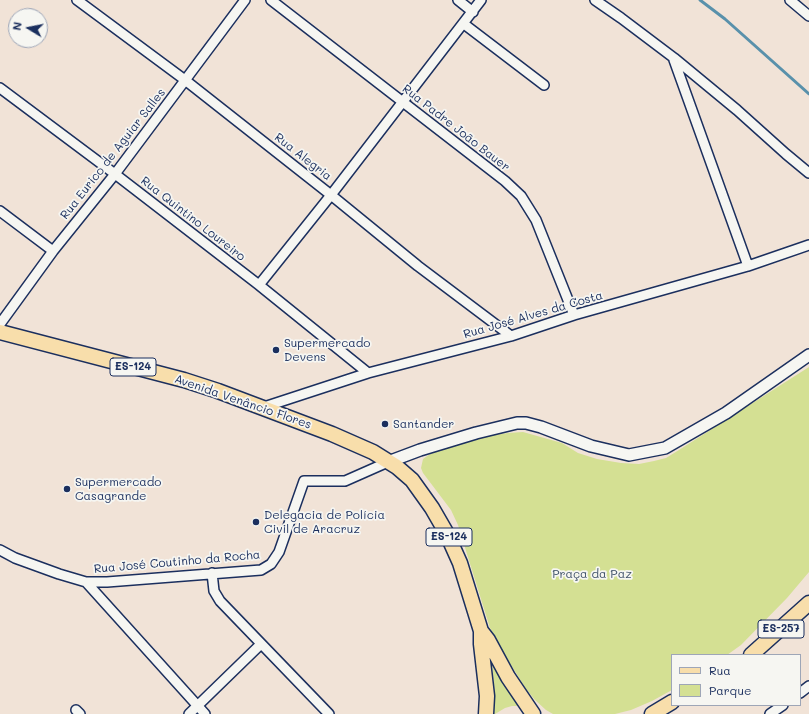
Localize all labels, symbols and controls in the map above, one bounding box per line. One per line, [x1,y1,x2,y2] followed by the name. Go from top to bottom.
[8,8,48,48] north arrow
[9,21,25,31] text: N
[399,82,513,174] street label: Rua Padre João Bauer
[57,86,169,222] street label: Rua Eurico de Aguiar Salles
[272,130,334,184] street label: Rua Alegria
[138,174,248,264] street label: Rua Quintino Loureiro
[462,288,604,342] street label: Rua José Alves da Costa
[284,336,370,364] place label: Supermercado Devens
[271,345,281,355] marker: Supermercado Devens
[110,358,156,376] road number: ES-124
[173,372,313,432] street label: Avenida Venâncio Flores
[393,417,454,431] place label: Santander
[380,419,390,429] marker: Santander
[75,475,161,503] place label: Supermercado Casagrande
[62,484,72,494] marker: Supermercado Casagrande
[264,508,385,536] place label: Delegacia de Polícia Civil de Aracruz
[251,517,261,527] marker: Delegacia de Polícia Civil de Aracruz
[426,528,472,546] road number: ES-124
[93,548,261,576] street label: Rua José Coutinho da Rocha
[552,567,632,581] park label: Praça da Paz
[758,620,804,638] road number: ES-257
[671,654,801,706] legend
[709,662,731,678] text: Rua
[709,682,752,698] text: Parque

